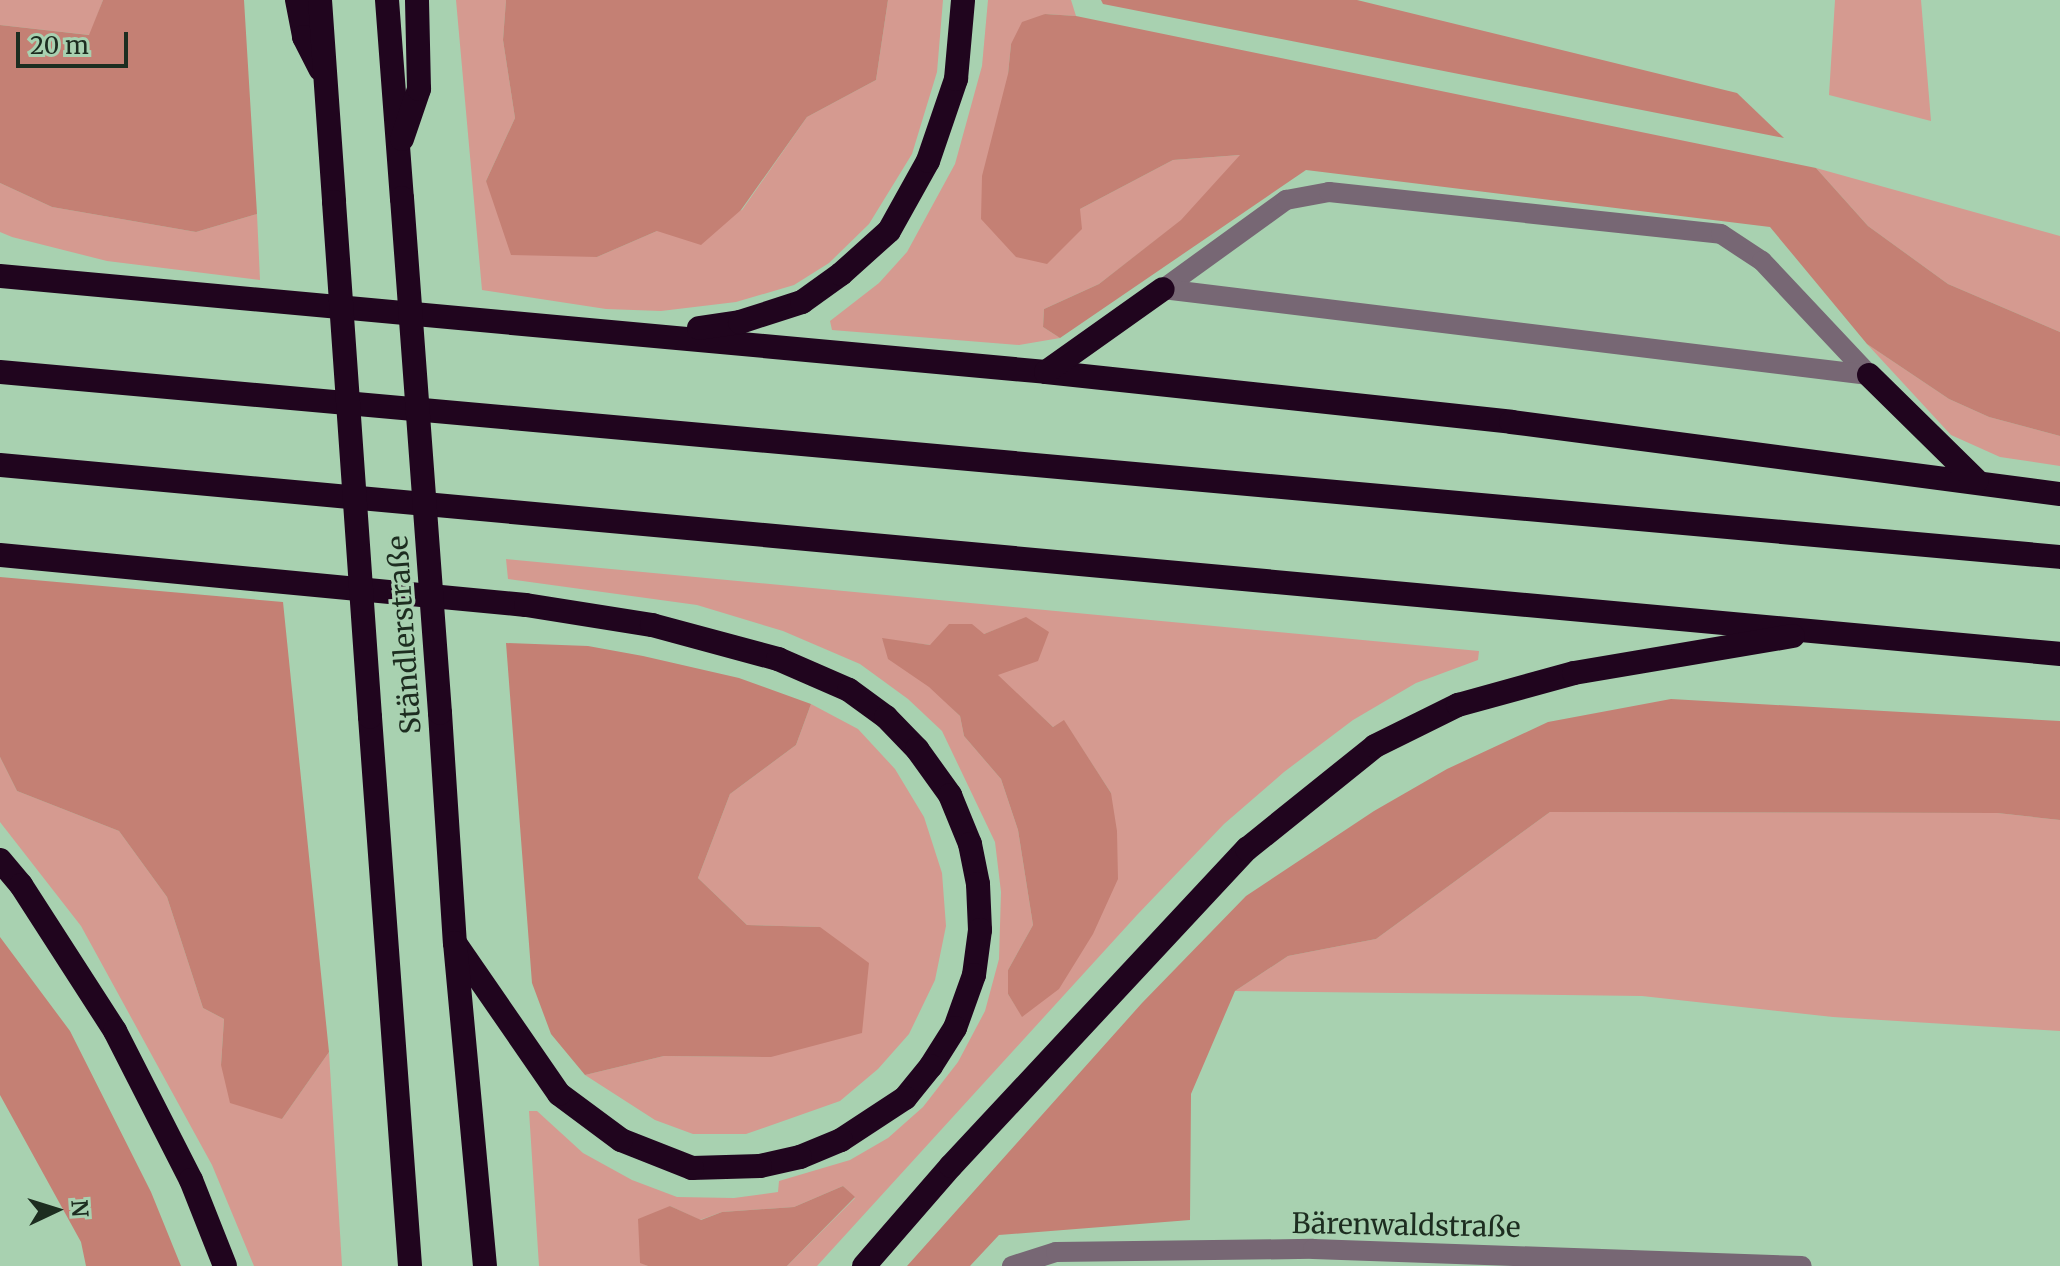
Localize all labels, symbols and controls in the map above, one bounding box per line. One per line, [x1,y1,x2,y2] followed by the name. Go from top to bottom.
[20,16,132,66] scale bar
[30,30,89,61] text: 20 m
[380,535,428,735] street label: Ständlerstraße
[16,1170,96,1250] north arrow
[65,1199,95,1218] text: N
[1291,1206,1521,1244] street label: Bärenwaldstraße

